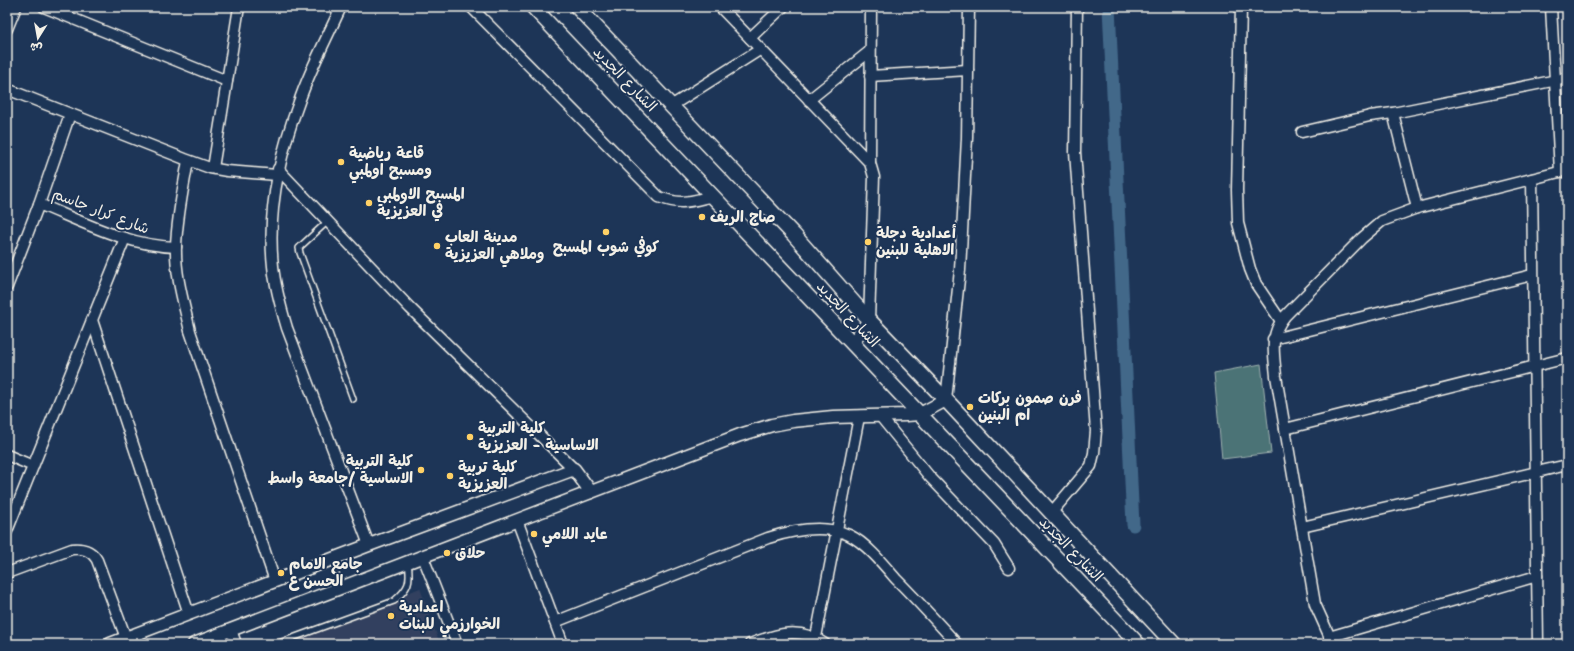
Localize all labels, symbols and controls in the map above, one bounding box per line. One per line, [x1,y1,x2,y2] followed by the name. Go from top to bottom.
[18,18,58,58] north arrow
[29,39,44,56] text: ش
[589,42,661,116] street label: الشارع الجديد
[349,143,432,184] place label: قاعة رياضية ومسبح اولمبي
[336,157,346,167] marker: قاعة رياضية ومسبح اولمبي
[49,183,152,241] street label: شارع كرار جاسم
[377,184,465,222] place label: المسبح الاولمبي في العزيزية
[364,198,374,208] marker: المسبح الاولمبي في العزيزية
[710,207,776,227] place label: صاج الريف
[697,212,707,222] marker: صاج الريف
[876,223,957,260] place label: أعدادية دجلة الاهلية للبنين
[445,227,544,268] place label: مدينة العاب وملاهي العزيزية
[601,227,611,237] marker: كوفي شوب المسبح
[553,236,659,258] place label: كوفي شوب المسبح
[863,237,873,247] marker: أعدادية دجلة الاهلية للبنين
[432,241,442,251] marker: مدينة العاب وملاهي العزيزية
[812,276,884,352] street label: الشارع الجديد
[978,388,1082,426] place label: فرن صمون بركات ام البنين
[965,402,975,412] marker: فرن صمون بركات ام البنين
[478,418,599,455] place label: كلية التربية الاساسية - العزيزية
[465,432,475,442] marker: كلية التربية الاساسية - العزيزية
[268,451,413,488] place label: كلية التربية الاساسية /جامعة واسط
[458,457,518,494] place label: كلية تربية العزيزية
[416,465,426,475] marker: كلية التربية الاساسية /جامعة واسط
[445,471,455,481] marker: كلية تربية العزيزية
[1035,512,1107,586] street label: الشارع الجديد
[542,524,608,548] place label: عايد اللامي
[529,529,539,539] marker: عايد اللامي
[455,543,485,563] place label: حلاق
[442,548,452,558] marker: حلاق
[289,554,363,591] place label: جامع الامام الحسن ع
[276,568,286,578] marker: جامع الامام الحسن ع
[399,597,500,638] place label: اعدادية الخوارزمي للبنات
[386,611,396,621] marker: اعدادية الخوارزمي للبنات

